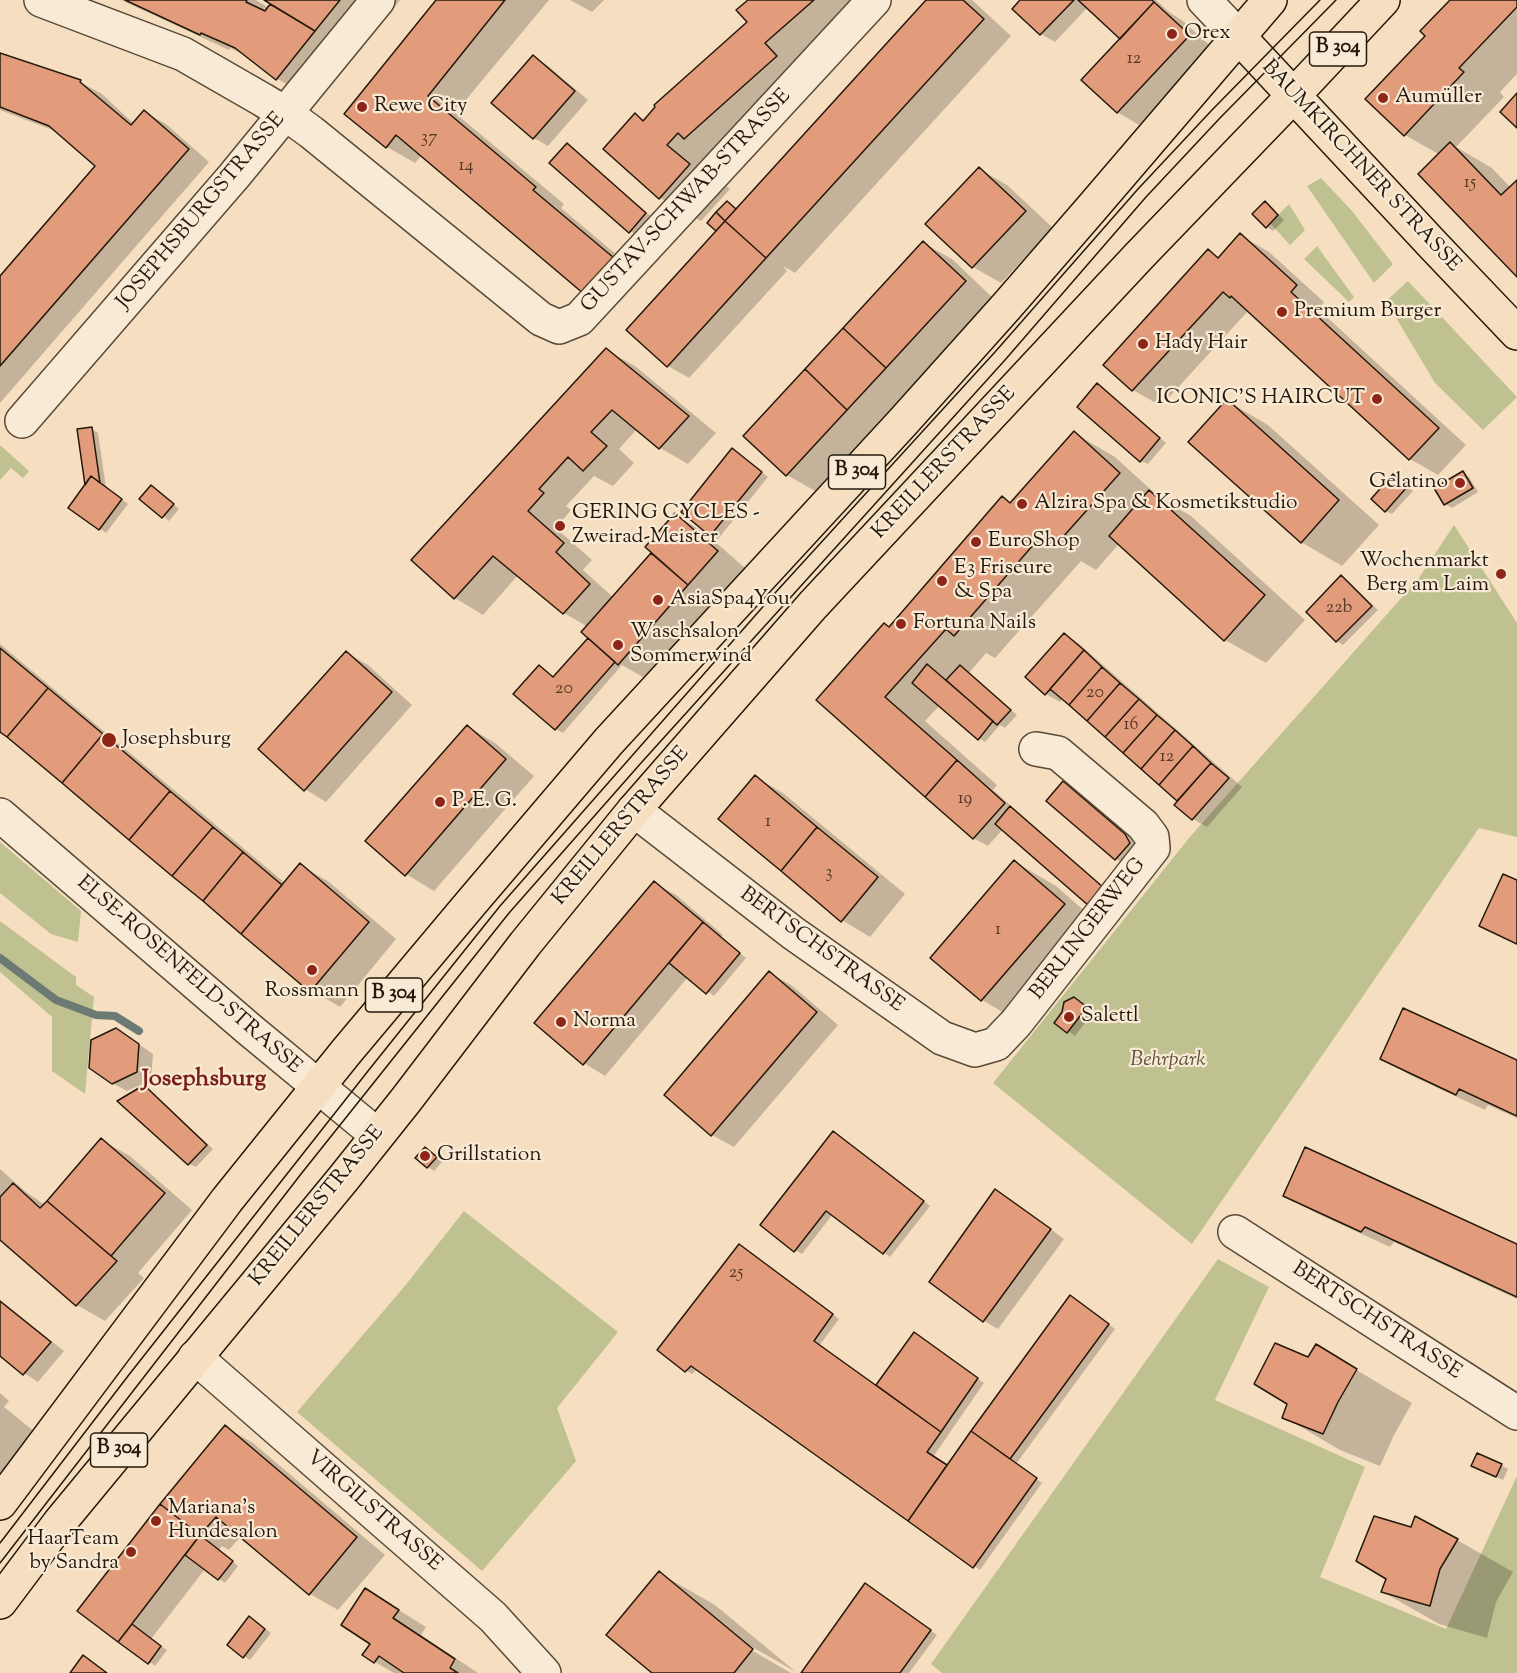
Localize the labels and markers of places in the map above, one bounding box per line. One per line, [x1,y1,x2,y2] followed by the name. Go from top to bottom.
[1184,21,1231,47] place label: Orex
[1165,27,1179,41] marker: Orex
[1395,85,1482,111] place label: Aumüller
[1376,91,1390,105] marker: Aumüller
[374,94,467,120] place label: Rewe City
[355,100,369,114] marker: Rewe City
[1294,299,1441,325] place label: Premium Burger
[1275,305,1289,319] marker: Premium Burger
[1155,331,1248,357] place label: Hady Hair
[1136,337,1150,351] marker: Hady Hair
[1157,386,1365,412] place label: ICONIC'S HAIRCUT
[1370,392,1384,406] marker: ICONIC'S HAIRCUT
[1369,470,1448,496] place label: Gelatino
[1453,476,1467,490] marker: Gelatino
[1034,491,1298,517] place label: Alzira Spa & Kosmetikstudio
[1015,497,1029,511] marker: Alzira Spa & Kosmetikstudio
[572,501,760,551] place label: GERING CYCLES - Zweirad-Meister
[553,519,567,533] marker: GERING CYCLES - Zweirad-Meister
[988,529,1080,555] place label: EuroShop
[969,535,983,549] marker: EuroShop
[1360,549,1489,599] place label: Wochenmarkt Berg am Laim
[954,556,1053,606] place label: E3 Friseure & Spa
[1494,567,1508,581] marker: Wochenmarkt Berg am Laim
[935,574,949,588] marker: E3 Friseure & Spa
[670,587,790,613] place label: AsiaSpa4You
[651,593,665,607] marker: AsiaSpa4You
[913,611,1036,637] place label: Fortuna Nails
[894,617,908,631] marker: Fortuna Nails
[630,620,752,670] place label: Waschsalon Sommerwind
[611,638,625,652] marker: Waschsalon Sommerwind
[122,727,231,753] place label: Josephsburg
[100,731,118,749] marker: Josephsburg
[452,789,517,815] place label: P. E. G.
[433,795,447,809] marker: P. E. G.
[305,963,319,977] marker: Rossmann
[265,979,359,1005] place label: Rossmann
[1081,1004,1139,1030] place label: Salettl
[573,1009,636,1035] place label: Norma
[1062,1010,1076,1024] marker: Salettl
[554,1015,568,1029] marker: Norma
[437,1143,542,1169] place label: Grillstation
[418,1149,432,1163] marker: Grillstation
[168,1496,278,1546] place label: Mariana's Hundesalon
[149,1514,163,1528] marker: Mariana's Hundesalon
[28,1527,119,1577] place label: HaarTeam by Sandra
[124,1545,138,1559] marker: HaarTeam by Sandra

